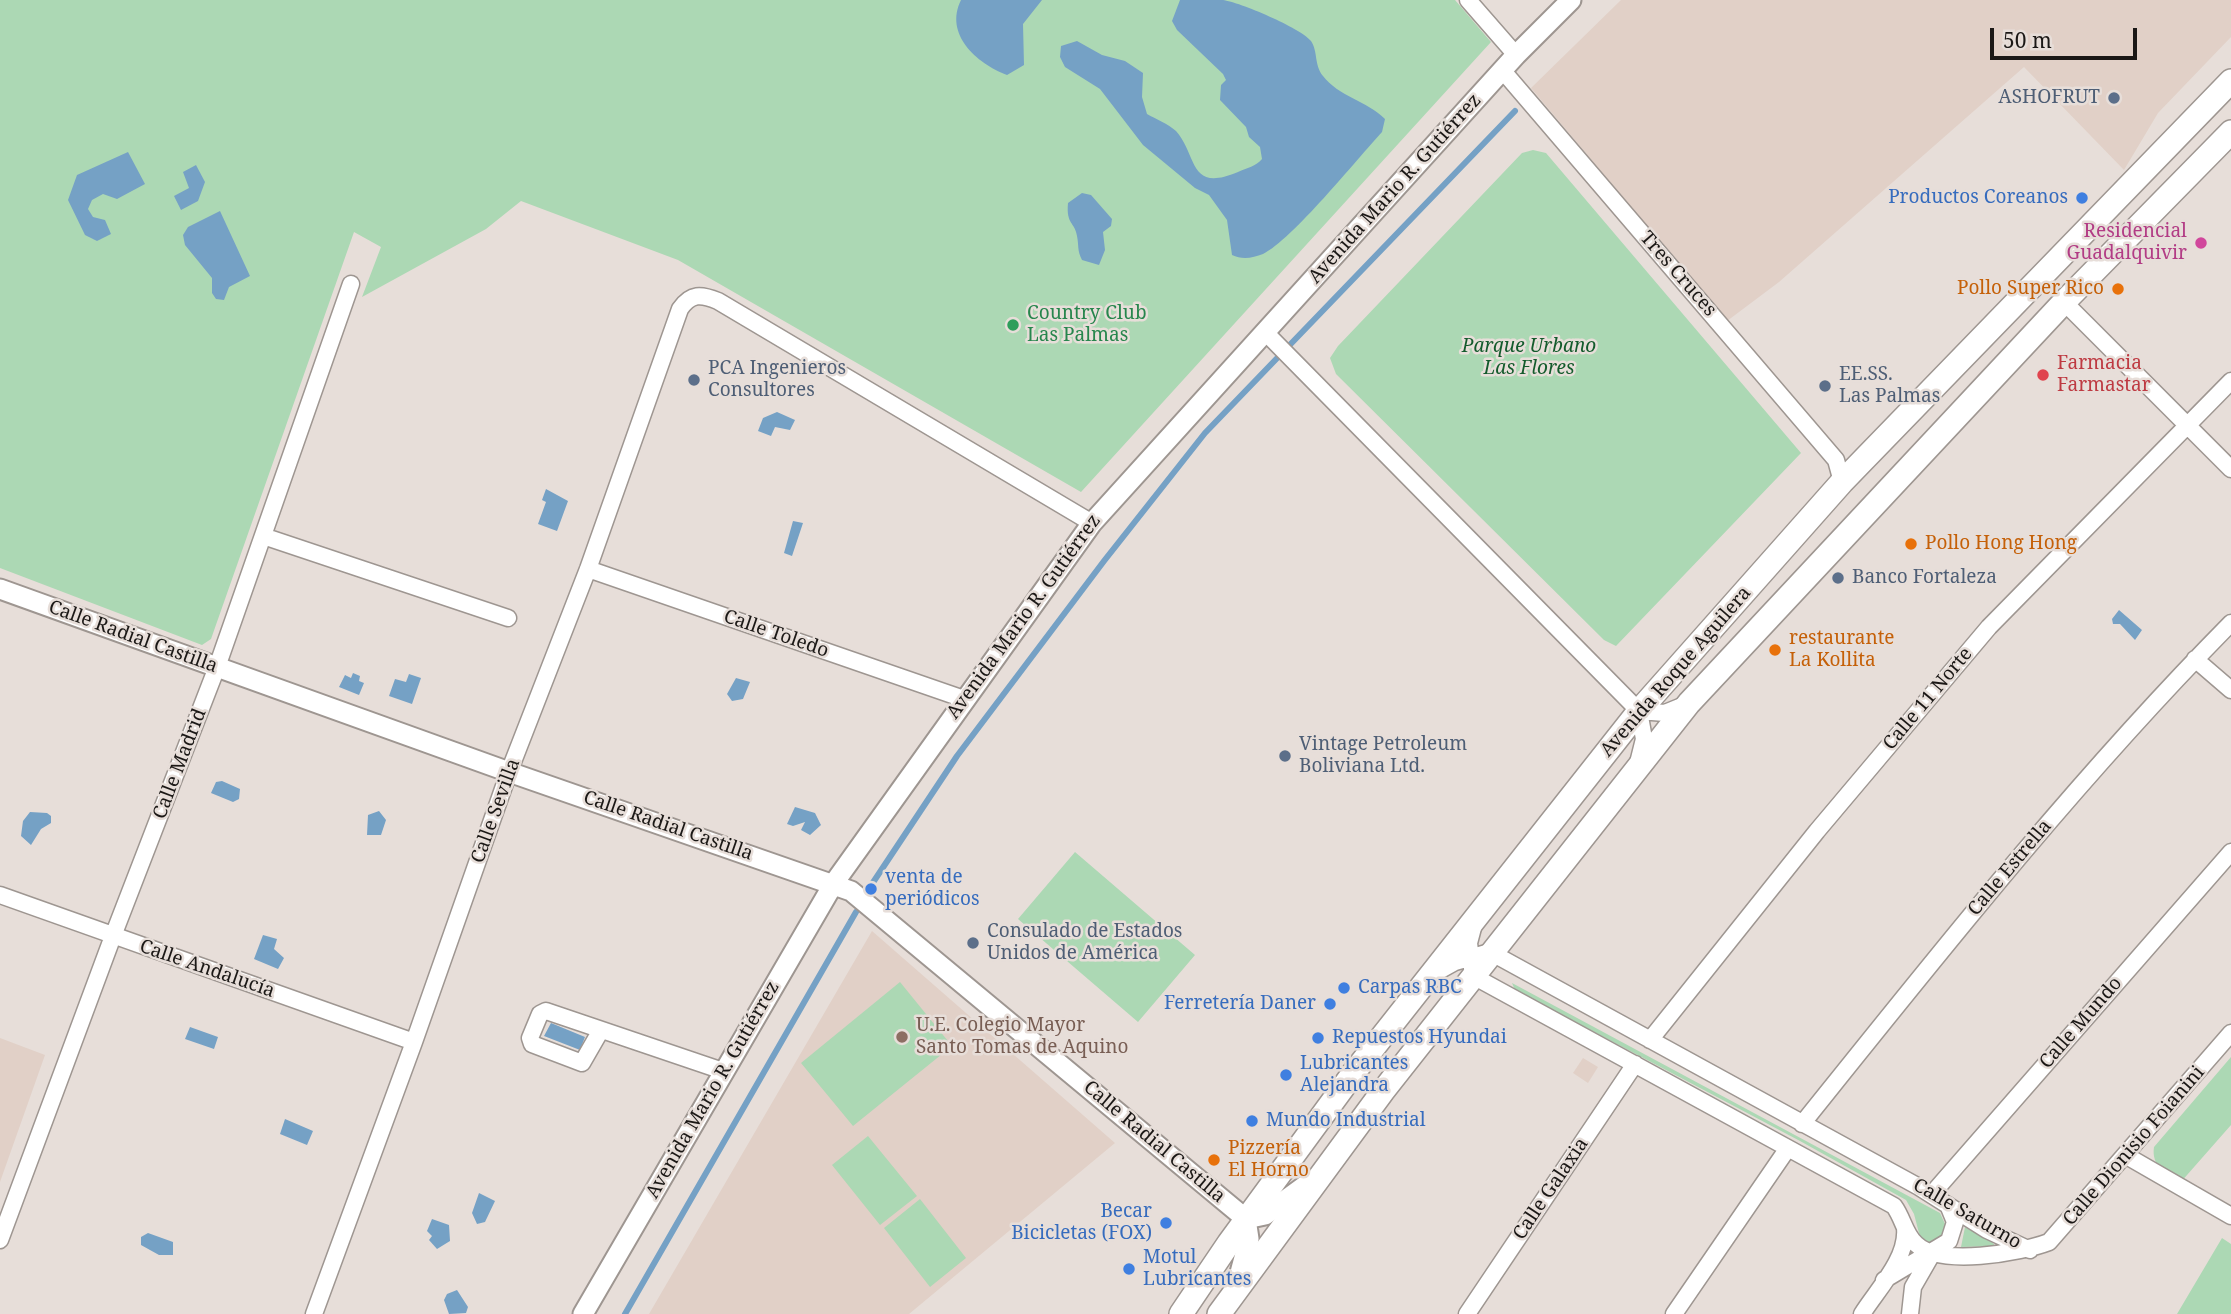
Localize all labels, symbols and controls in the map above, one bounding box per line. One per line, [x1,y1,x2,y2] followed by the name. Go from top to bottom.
[1993,14,2140,58] scale bar
[2003,26,2052,54] text: 50 m
[1998,87,2100,109] place label: ASHOFRUT
[1304,90,1486,288] street label: Avenida Mario R. Gutiérrez
[2106,90,2122,106] marker: ASHOFRUT
[1888,187,2068,209] place label: Productos Coreanos
[2074,190,2090,206] marker: Productos Coreanos
[2067,221,2187,265] place label: Residencial Guadalquivir
[1635,227,1721,321] street label: Tres Cruces
[2193,235,2209,251] marker: Residencial Guadalquivir
[1957,278,2104,300] place label: Pollo Super Rico
[2110,281,2126,297] marker: Pollo Super Rico
[1027,303,1147,347] place label: Country Club Las Palmas
[1005,317,1021,333] marker: Country Club Las Palmas
[1462,336,1596,380] park label: Parque Urbano Las Flores
[2057,353,2151,397] place label: Farmacia Farmastar
[708,358,846,402] place label: PCA Ingenieros Consultores
[1839,364,1940,408] place label: EE.SS. Las Palmas
[2035,367,2051,383] marker: Farmacia Farmastar
[686,372,702,388] marker: PCA Ingenieros Consultores
[1817,378,1833,394] marker: EE.SS. Las Palmas
[942,510,1106,724] street label: Avenida Mario R. Gutiérrez
[1925,533,2077,555] place label: Pollo Hong Hong
[1903,536,1919,552] marker: Pollo Hong Hong
[1852,567,1997,589] place label: Banco Fortaleza
[1830,570,1846,586] marker: Banco Fortaleza
[1596,582,1756,762] street label: Avenida Roque Aguilera
[46,596,220,678] street label: Calle Radial Castilla
[720,605,832,663] street label: Calle Toledo
[1789,628,1895,672] place label: restaurante La Kollita
[1767,642,1783,658] marker: restaurante La Kollita
[1879,643,1977,755] street label: Calle 11 Norte
[149,706,211,822] street label: Calle Madrid
[1299,734,1467,778] place label: Vintage Petroleum Boliviana Ltd.
[1277,748,1293,764] marker: Vintage Petroleum Boliviana Ltd.
[467,756,525,866] street label: Calle Sevilla
[580,786,756,866] street label: Calle Radial Castilla
[1963,816,2057,920] street label: Calle Estrella
[885,867,979,911] place label: venta de periódicos
[863,881,879,897] marker: venta de periódicos
[987,921,1182,965] place label: Consulado de Estados Unidos de América
[136,935,278,1003] street label: Calle Andalucía
[965,935,981,951] marker: Consulado de Estados Unidos de América
[2035,972,2127,1074] street label: Calle Mundo
[641,977,785,1203] street label: Avenida Mario R. Gutiérrez
[1358,977,1462,999] place label: Carpas RBC
[1336,980,1352,996] marker: Carpas RBC
[1164,993,1316,1015] place label: Ferretería Daner
[1322,996,1338,1012] marker: Ferretería Daner
[916,1015,1129,1059] place label: U.E. Colegio Mayor Santo Tomas de Aquino
[1332,1027,1507,1049] place label: Repuestos Hyundai
[894,1029,910,1045] marker: U.E. Colegio Mayor Santo Tomas de Aquino
[1310,1030,1326,1046] marker: Repuestos Hyundai
[1300,1053,1408,1097] place label: Lubricantes Alejandra
[2059,1062,2209,1230] street label: Calle Dionisio Foianini
[1278,1067,1294,1083] marker: Lubricantes Alejandra
[1079,1076,1229,1208] street label: Calle Radial Castilla
[1266,1110,1426,1132] place label: Mundo Industrial
[1244,1113,1260,1129] marker: Mundo Industrial
[1509,1134,1593,1244] street label: Calle Galaxia
[1228,1138,1309,1182] place label: Pizzería El Horno
[1206,1152,1222,1168] marker: Pizzería El Horno
[1909,1174,2025,1254] street label: Calle Saturno
[1011,1201,1152,1245] place label: Becar Bicicletas (FOX)
[1158,1215,1174,1231] marker: Becar Bicicletas (FOX)
[1143,1247,1251,1291] place label: Motul Lubricantes
[1121,1261,1137,1277] marker: Motul Lubricantes

